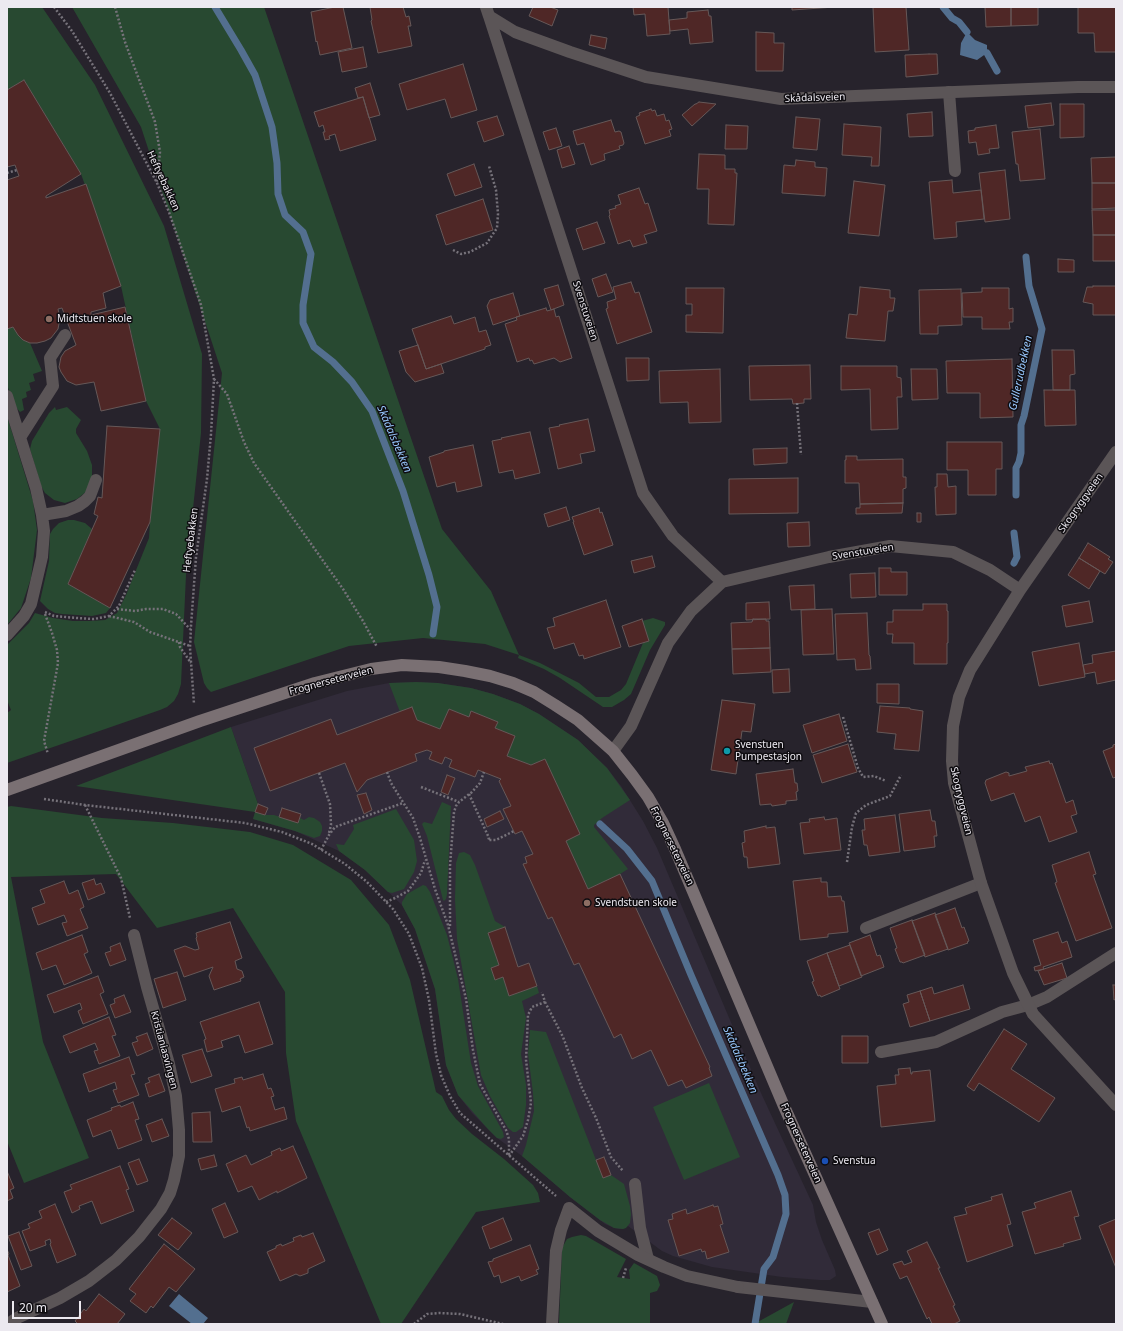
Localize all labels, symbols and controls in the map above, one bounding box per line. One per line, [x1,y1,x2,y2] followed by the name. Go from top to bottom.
[784,91,846,105] street label: Skådalsveien
[144,149,182,213] street label: Heftyebakken
[570,280,600,342] street label: Svenstuveien
[57,313,132,325] place label: Midtstuen skole
[44,314,54,324] marker: Midtstuen skole
[1007,334,1035,412] water label: Gullerudbekken
[374,403,414,475] water label: Skådalsbekken
[1056,471,1106,535] street label: Skogryggveien
[181,507,201,573] street label: Heftyebakken
[831,541,895,563] street label: Svenstuveien
[288,664,374,698] street label: Frognerseterveien
[735,739,802,762] place label: Svenstuen Pumpestasjon
[722,746,732,756] marker: Svenstuen Pumpestasjon
[947,766,975,836] street label: Skogryggveien
[648,805,696,887] street label: Frognerseterveien
[595,897,677,909] place label: Svendstuen skole
[582,898,592,908] marker: Svendstuen skole
[148,1010,180,1090] street label: Kristianiasvingen
[720,1024,760,1096] water label: Skådalsbekken
[778,1101,824,1185] street label: Frognerseterveien
[833,1155,876,1167] place label: Svenstua
[820,1156,830,1166] marker: Svenstua
[14,1293,83,1319] scale bar
[19,1299,47,1316] text: 20 m

